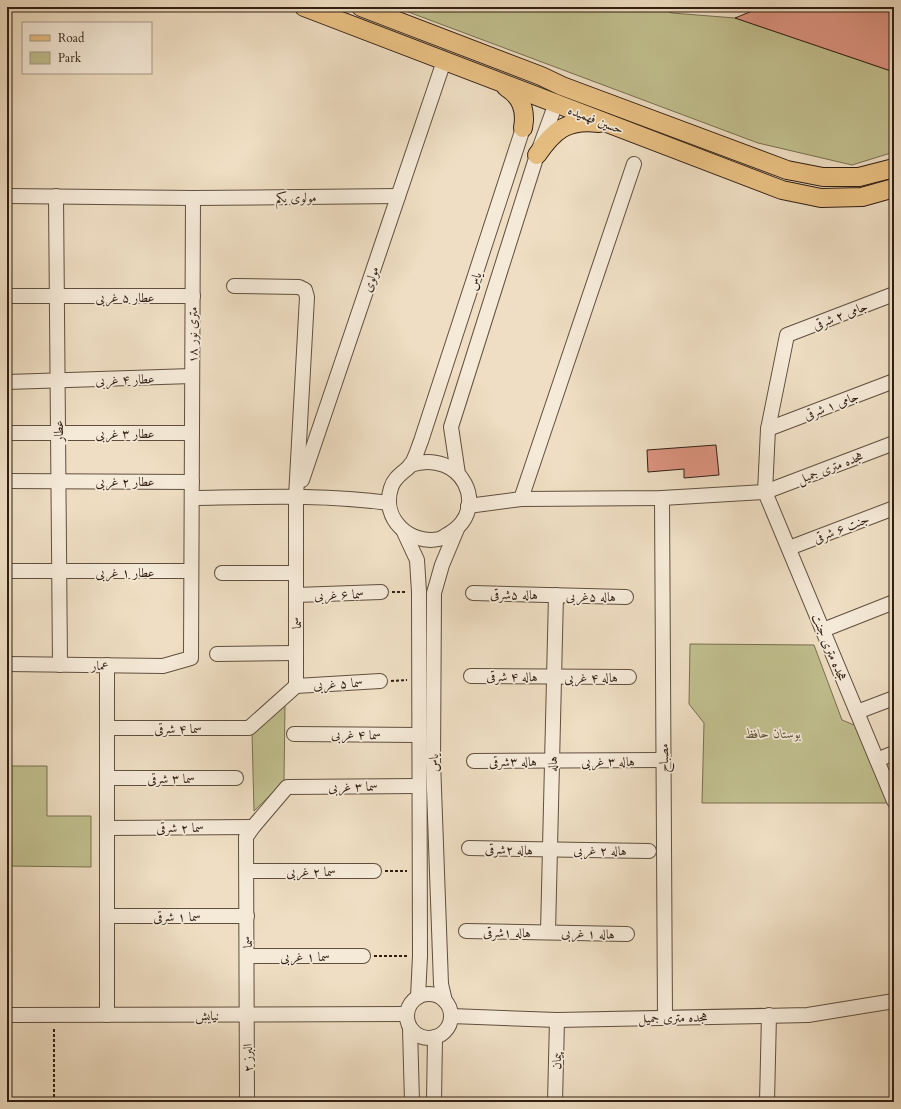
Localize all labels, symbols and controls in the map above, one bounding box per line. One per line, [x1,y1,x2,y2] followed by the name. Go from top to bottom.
[22,22,152,74] legend
[58,30,85,46] text: Road
[58,50,82,66] text: Park
[565,101,626,139] street label: حسین فهمیده
[275,189,317,210] street label: مولوی یکم
[358,264,384,295] street label: مولوی
[464,268,487,293] street label: یاس
[95,289,155,307] street label: عطار ۵ غربی
[810,297,871,335] street label: جامی ۲ شرقی
[184,307,202,363] street label: ۱۸ متری نور
[95,370,155,390] street label: عطار ۴ غربی
[801,387,862,425] street label: جامی ۱ شرقی
[50,420,68,444] street label: عطار
[95,425,155,443] street label: عطار ۳ غربی
[795,447,866,489] street label: هجده متری جمیل
[95,473,155,491] street label: عطار ۲ غربی
[811,510,872,548] street label: جنت ۶ شرقی
[95,564,155,582] street label: عطار ۱ غربی
[314,585,364,605] street label: سما ۶ غربی
[490,586,538,604] street label: هاله ۵شرقی
[566,588,616,606] street label: هاله ۵غربی
[807,611,851,684] street label: هجده متری جنت
[288,617,306,629] street label: سما
[89,657,109,675] street label: عمار
[486,668,538,686] street label: هاله ۴ شرقی
[564,669,618,687] street label: هاله ۴ غربی
[313,674,364,694] street label: سما ۵ غربی
[154,720,202,738] street label: سما ۴ شرقی
[745,725,802,743] park label: بوستان حافظ
[331,726,381,744] street label: سما ۴ غربی
[655,743,675,773] street label: مصباح
[425,752,443,772] street label: یاس
[489,753,537,771] street label: هاله ۳شرقی
[581,753,635,771] street label: هاله ۳ غربی
[544,756,562,772] street label: هاله
[147,770,195,788] street label: سما ۳ شرقی
[328,778,378,796] street label: سما ۳ غربی
[156,819,204,837] street label: سما ۲ شرقی
[485,840,533,860] street label: هاله ۲شرقی
[573,842,627,860] street label: هاله ۲ غربی
[286,863,336,881] street label: سما ۲ غربی
[153,908,201,926] street label: سما ۱ شرقی
[483,924,531,942] street label: هاله ۱شرقی
[561,924,615,944] street label: هاله ۱ غربی
[239,936,257,948] street label: سما
[280,948,330,966] street label: سما ۱ غربی
[195,1007,219,1025] street label: نیایش
[638,1008,708,1028] street label: هجده متری جمیل
[239,1044,257,1072] street label: البرز ۲
[548,1051,566,1070] street label: پیمان

